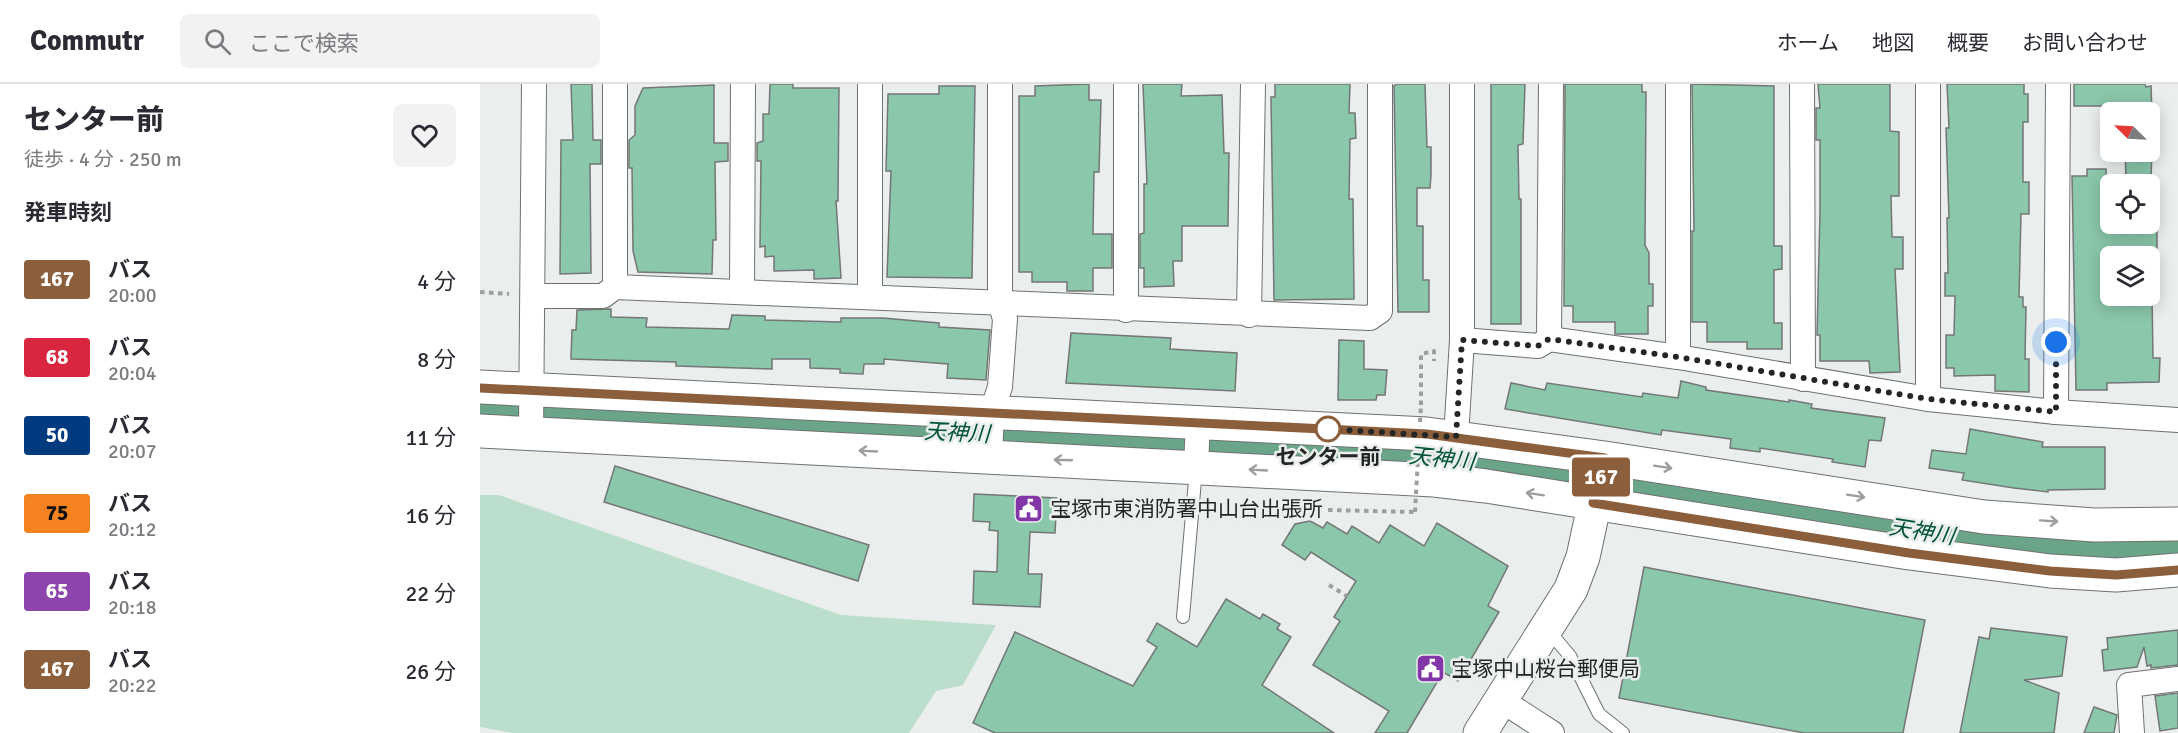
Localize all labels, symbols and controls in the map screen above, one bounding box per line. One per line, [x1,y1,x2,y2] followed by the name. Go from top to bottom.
[180,14,600,68] search box
[30,24,144,58] text: Commutr
[201,25,234,58] icon: search
[249,30,359,57] text: ここで検索
[1777,30,1839,56] text: ホーム
[1872,30,1914,56] text: 地図
[1947,30,1989,56] text: 概要
[2022,30,2148,56] text: お問い合わせ
[2100,102,2160,162] north arrow
[2100,102,2160,306] map controls
[24,103,164,137] text: センター前
[393,104,456,167] button: heart
[24,147,182,172] text: 徒歩 · 4 分 · 250 m
[2100,174,2160,234] button: locate
[24,199,112,226] text: 発車時刻
[2100,246,2160,306] button: layers
[108,256,152,283] text: バス
[40,266,74,292] text: 167
[417,268,456,295] text: 4 分
[108,283,157,308] text: 20:00
[2041,327,2071,357] your location
[108,334,152,361] text: バス
[46,344,68,370] text: 68
[417,346,456,373] text: 8 分
[108,361,157,386] text: 20:04
[108,412,152,439] text: バス
[1315,416,1341,442] marker: センター前
[923,417,993,448] water label: 天神川
[46,422,68,448] text: 50
[405,424,456,451] text: 11 分
[108,439,157,464] text: 20:07
[1408,442,1478,476] water label: 天神川
[1276,444,1381,470] place label: センター前
[859,445,879,456] one-way arrow
[1053,455,1073,466] one-way arrow
[1566,458,1636,496] line badge: 167
[1652,461,1672,472] one-way arrow
[1248,464,1268,475] one-way arrow
[1584,464,1618,490] text: 167
[1526,488,1546,499] one-way arrow
[108,490,152,517] text: バス
[1845,491,1865,502] one-way arrow
[1013,493,1045,525] public building icon: 宝塚市東消防署中山台出張所
[1050,496,1323,522] place label: 宝塚市東消防署中山台出張所
[46,500,68,526] text: 75
[405,502,456,529] text: 16 分
[1887,513,1959,550] water label: 天神川
[2038,516,2058,527] one-way arrow
[108,517,157,542] text: 20:12
[108,568,152,595] text: バス
[46,578,68,604] text: 65
[405,580,456,607] text: 22 分
[108,595,157,620] text: 20:18
[108,646,152,673] text: バス
[1414,653,1446,685] public building icon: 宝塚中山桜台郵便局
[40,656,74,682] text: 167
[1451,656,1640,682] place label: 宝塚中山桜台郵便局
[405,658,456,685] text: 26 分
[108,673,157,698] text: 20:22

